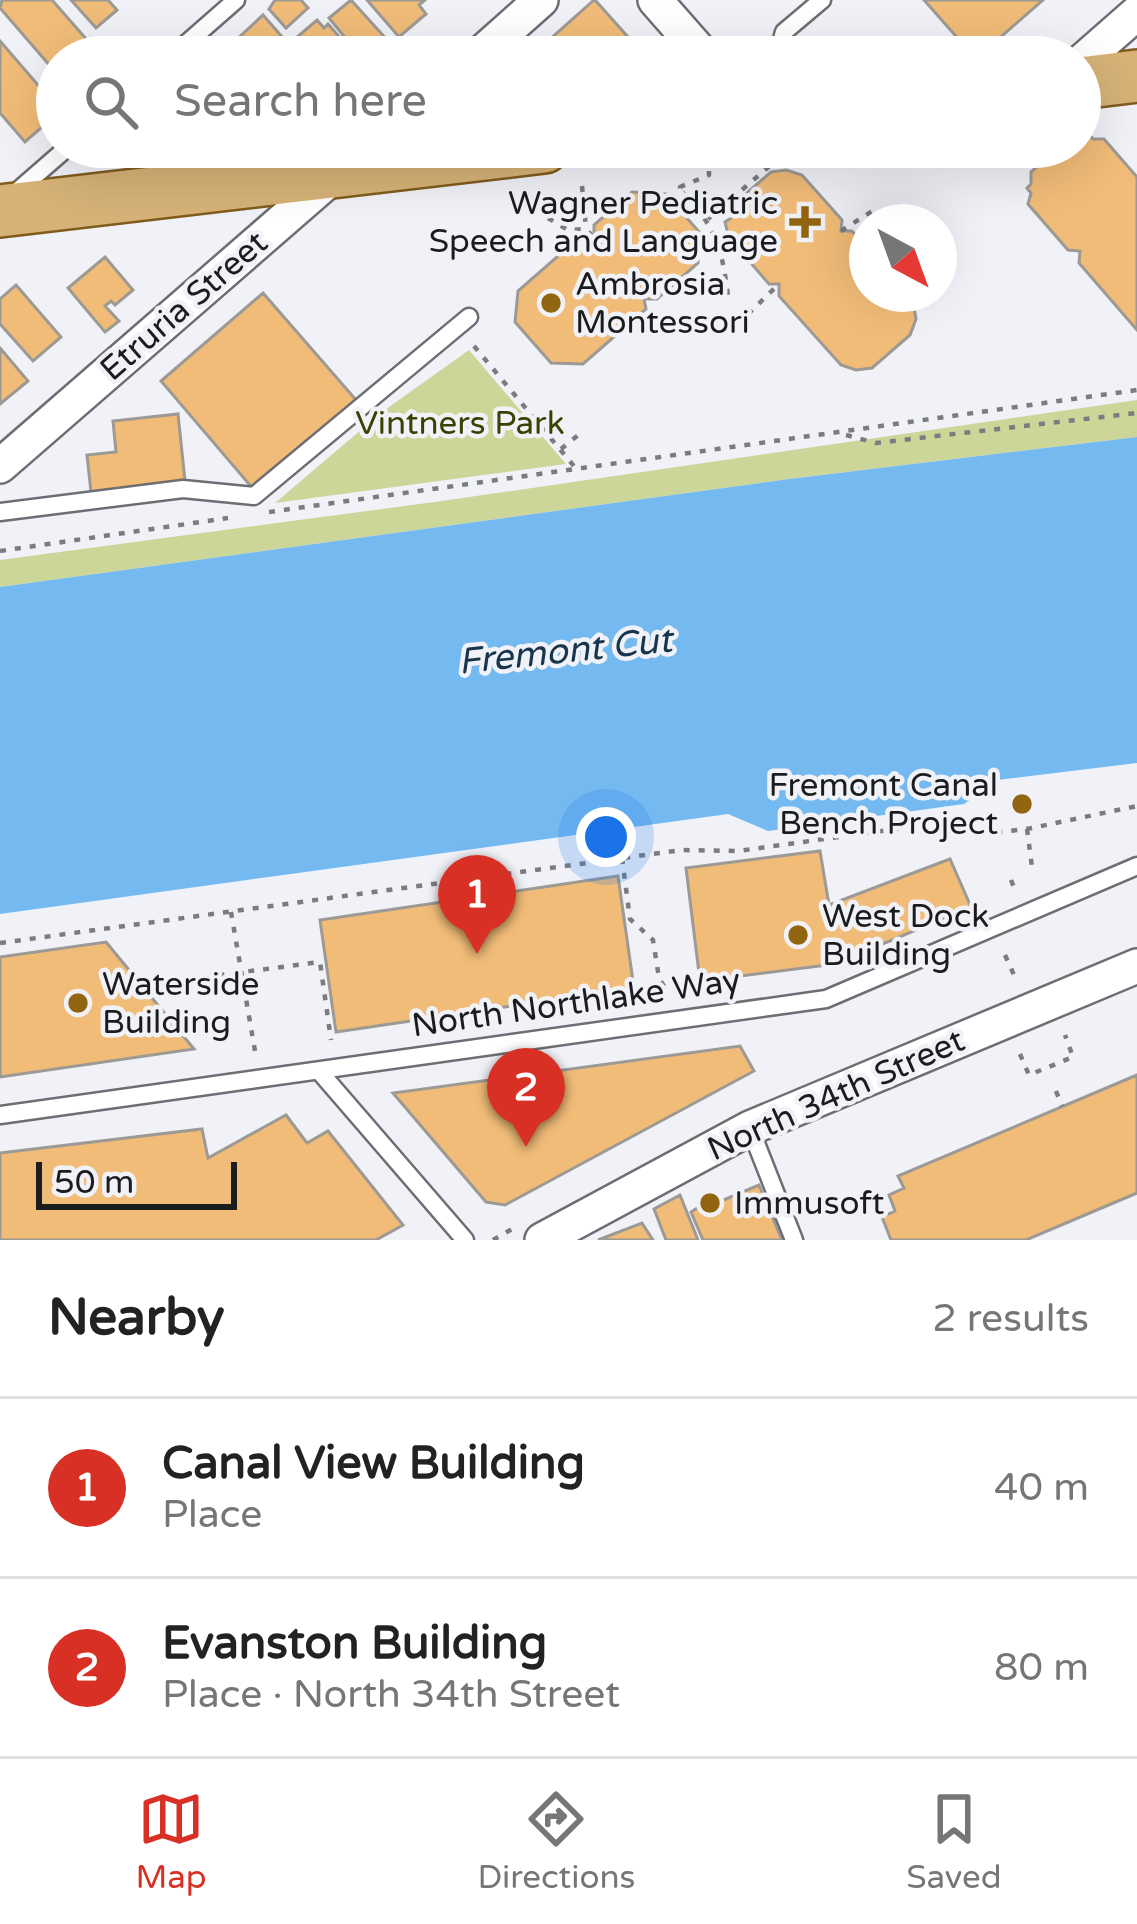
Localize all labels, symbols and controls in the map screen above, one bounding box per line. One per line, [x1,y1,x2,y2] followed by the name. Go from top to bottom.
[36,36,1101,168] search box
[78,69,144,135] icon: search
[174,75,427,129] text: Search here
[429,184,778,261] place label: Wagner Pediatric Speech and Language
[849,204,957,312] north arrow
[789,206,821,238] marker: Wagner Pediatric Speech and Language
[93,223,275,389] street label: Etruria Street
[575,265,750,342] place label: Ambrosia Montessori
[538,290,564,316] marker: Ambrosia Montessori
[355,404,565,443] park label: Vintners Park
[456,618,678,684] water label: Fremont Cut
[768,766,998,843] place label: Fremont Canal Bench Project
[1009,791,1035,817] marker: Fremont Canal Bench Project
[576,807,636,867] your location
[438,855,516,954] pin: 1
[822,897,989,974] place label: West Dock Building
[785,922,811,948] marker: West Dock Building
[409,961,743,1045] street label: North Northlake Way
[102,965,259,1042] place label: Waterside Building
[65,990,91,1016] marker: Waterside Building
[702,1021,970,1169] street label: North 34th Street
[487,1048,565,1147] pin: 2
[36,1156,237,1209] scale bar
[54,1163,134,1202] text: 50 m
[734,1184,884,1223] place label: Immusoft
[697,1190,723,1216] marker: Immusoft
[48,1287,225,1349] text: Nearby
[932,1295,1089,1342] text: 2 results
[162,1437,585,1491] text: Canal View Building
[75,1464,99,1511] text: 1
[994,1464,1089,1511] text: 40 m
[162,1491,262,1538] text: Place
[162,1617,547,1671] text: Evanston Building
[75,1644,99,1691] text: 2
[994,1644,1089,1691] text: 80 m
[162,1671,620,1718] text: Place · North 34th Street
[135,1786,207,1897] tab: Map
[477,1786,635,1897] tab: Directions
[906,1786,1002,1897] tab: Saved

